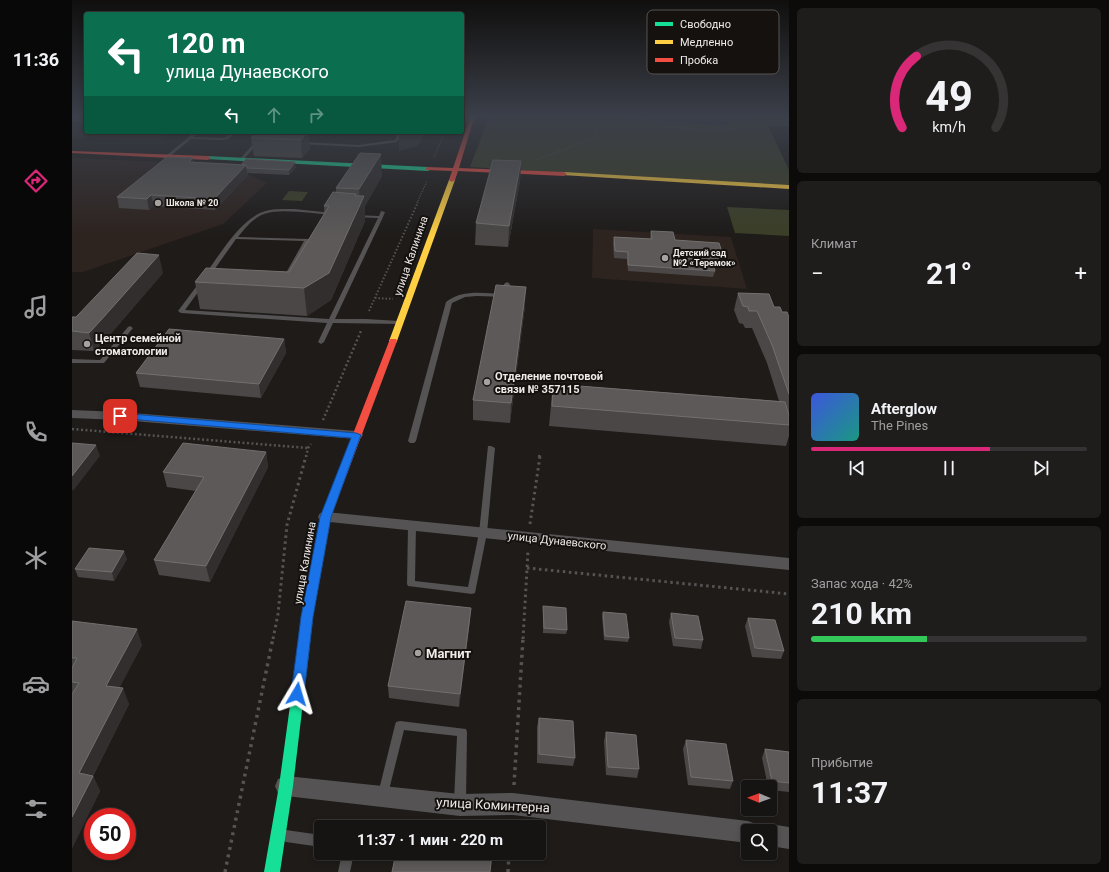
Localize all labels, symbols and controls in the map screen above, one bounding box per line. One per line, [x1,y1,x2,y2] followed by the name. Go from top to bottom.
[647,10,779,74] legend
[680,18,731,31] text: Свободно
[166,27,245,60] text: 120 m
[100,28,152,80] icon: left
[680,36,733,49] text: Медленно
[13,49,59,70] text: 11:36
[680,54,718,67] text: Пробка
[166,61,329,82] text: улица Дунаевского
[925,72,973,121] text: 49
[221,104,243,126] icon: left
[263,104,285,126] icon: ahead
[305,104,327,126] icon: right
[932,119,966,135] text: km/h
[22,167,50,195] icon: directions
[153,198,163,208] marker: Школа № 20
[166,198,218,208] place label: Школа № 20
[391,214,431,298] street label: улица Калинина
[811,236,857,251] text: Климат
[673,248,736,268] place label: Детский сад №2 «Теремок»
[660,253,670,263] marker: Детский сад №2 «Теремок»
[926,256,972,291] text: 21°
[811,261,824,286] text: −
[1075,261,1087,286] text: +
[22,293,50,321] icon: music
[95,332,181,358] place label: Центр cемейной cтоматологии
[82,339,92,349] marker: Центр cемейной cтоматологии
[495,370,603,396] place label: Отделение почтовой связи № 357115
[482,377,492,387] marker: Отделение почтовой связи № 357115
[103,399,137,433] pin
[871,400,937,418] text: Afterglow
[109,405,131,427] icon: arrive
[22,418,50,446] icon: phone
[871,418,928,433] text: The Pines
[846,457,868,479] icon: previous
[938,457,960,479] icon: pause
[1030,457,1052,479] icon: next
[291,521,319,605] street label: улица Калинина
[507,529,607,553] street label: улица Дунаевского
[22,544,50,572] icon: climate
[811,576,913,591] text: Запас хода · 42%
[811,596,912,631] text: 210 km
[426,646,472,661] place label: Магнит
[413,648,423,658] marker: Магнит
[22,670,50,698] icon: car
[276,673,318,715] position arrow
[811,755,873,770] text: Прибытие
[811,775,888,810] text: 11:37
[741,780,777,816] north arrow
[741,780,777,860] map controls
[22,795,50,823] icon: filters
[436,795,550,815] street label: улица Коминтерна
[84,808,136,860] speed limit sign: 50
[741,824,777,860] button: search
[357,831,503,849] text: 11:37 · 1 мин · 220 m

